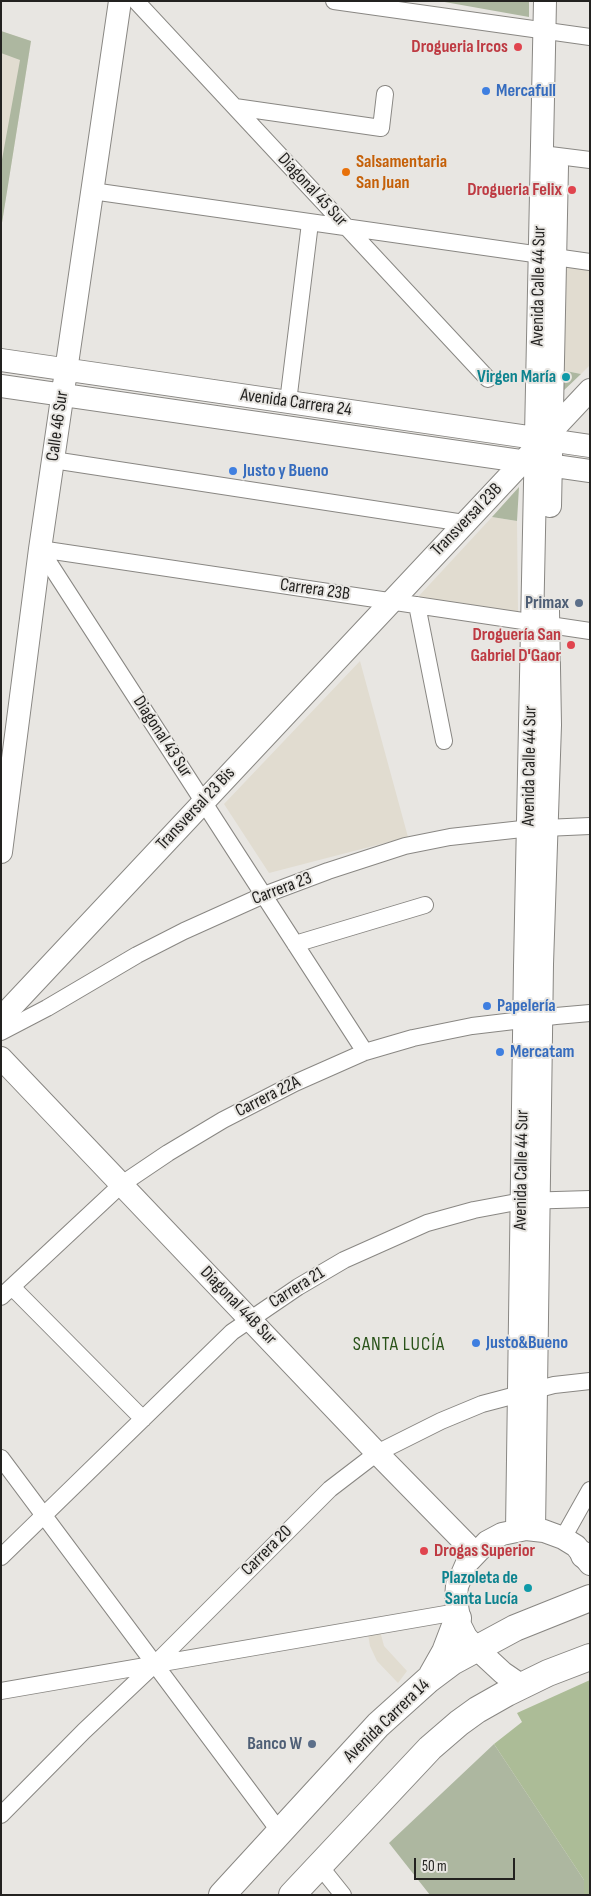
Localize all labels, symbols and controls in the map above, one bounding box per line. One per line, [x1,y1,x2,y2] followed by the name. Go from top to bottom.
[411,36,508,58] place label: Drogueria Ircos
[512,41,524,53] marker: Drogueria Ircos
[496,80,556,102] place label: Mercafull
[480,85,492,97] marker: Mercafull
[273,149,351,231] street label: Diagonal 45 Sur
[356,151,447,193] place label: Salsamentaria San Juan
[340,166,352,178] marker: Salsamentaria San Juan
[467,179,562,201] place label: Drogueria Felix
[566,184,578,196] marker: Drogueria Felix
[527,226,551,346] street label: Avenida Calle 44 Sur
[477,366,556,388] place label: Virgen María
[560,371,572,383] marker: Virgen María
[239,385,353,421] street label: Avenida Carrera 24
[42,389,74,463] street label: Calle 46 Sur
[243,460,329,482] place label: Justo y Bueno
[227,465,239,477] marker: Justo y Bueno
[427,479,507,561] street label: Transversal 23B
[279,574,351,606] street label: Carrera 23B
[525,592,569,614] place label: Primax
[573,597,585,609] marker: Primax
[470,624,561,666] place label: Droguería San Gabriel D'Gaor
[565,639,577,651] marker: Droguería San Gabriel D'Gaor
[128,692,196,782] street label: Diagonal 43 Sur
[518,706,542,826] street label: Avenida Calle 44 Sur
[152,763,240,855] street label: Transversal 23 Bis
[249,868,315,910] street label: Carrera 23
[497,995,556,1017] place label: Papelería
[481,1000,493,1012] marker: Papelería
[510,1041,574,1063] place label: Mercatam
[494,1046,506,1058] marker: Mercatam
[232,1072,304,1122] street label: Carrera 22A
[510,1110,534,1230] street label: Avenida Calle 44 Sur
[195,1262,281,1350] street label: Diagonal 44B Sur
[265,1263,329,1313] street label: Carrera 21
[486,1332,568,1354] place label: Justo&Bueno
[351,1334,447,1356] district label: SANTA LUCÍA
[470,1337,482,1349] marker: Justo&Bueno
[237,1521,297,1581] street label: Carrera 20
[434,1540,535,1562] place label: Drogas Superior
[418,1545,430,1557] marker: Drogas Superior
[441,1567,518,1610] place label: Plazoleta de Santa Lucía
[522,1582,534,1594] marker: Plazoleta de Santa Lucía
[340,1675,434,1767] street label: Avenida Carrera 14
[247,1733,302,1755] place label: Banco W
[306,1738,318,1750] marker: Banco W
[416,1848,517,1880] scale bar
[422,1857,447,1876] text: 50 m

